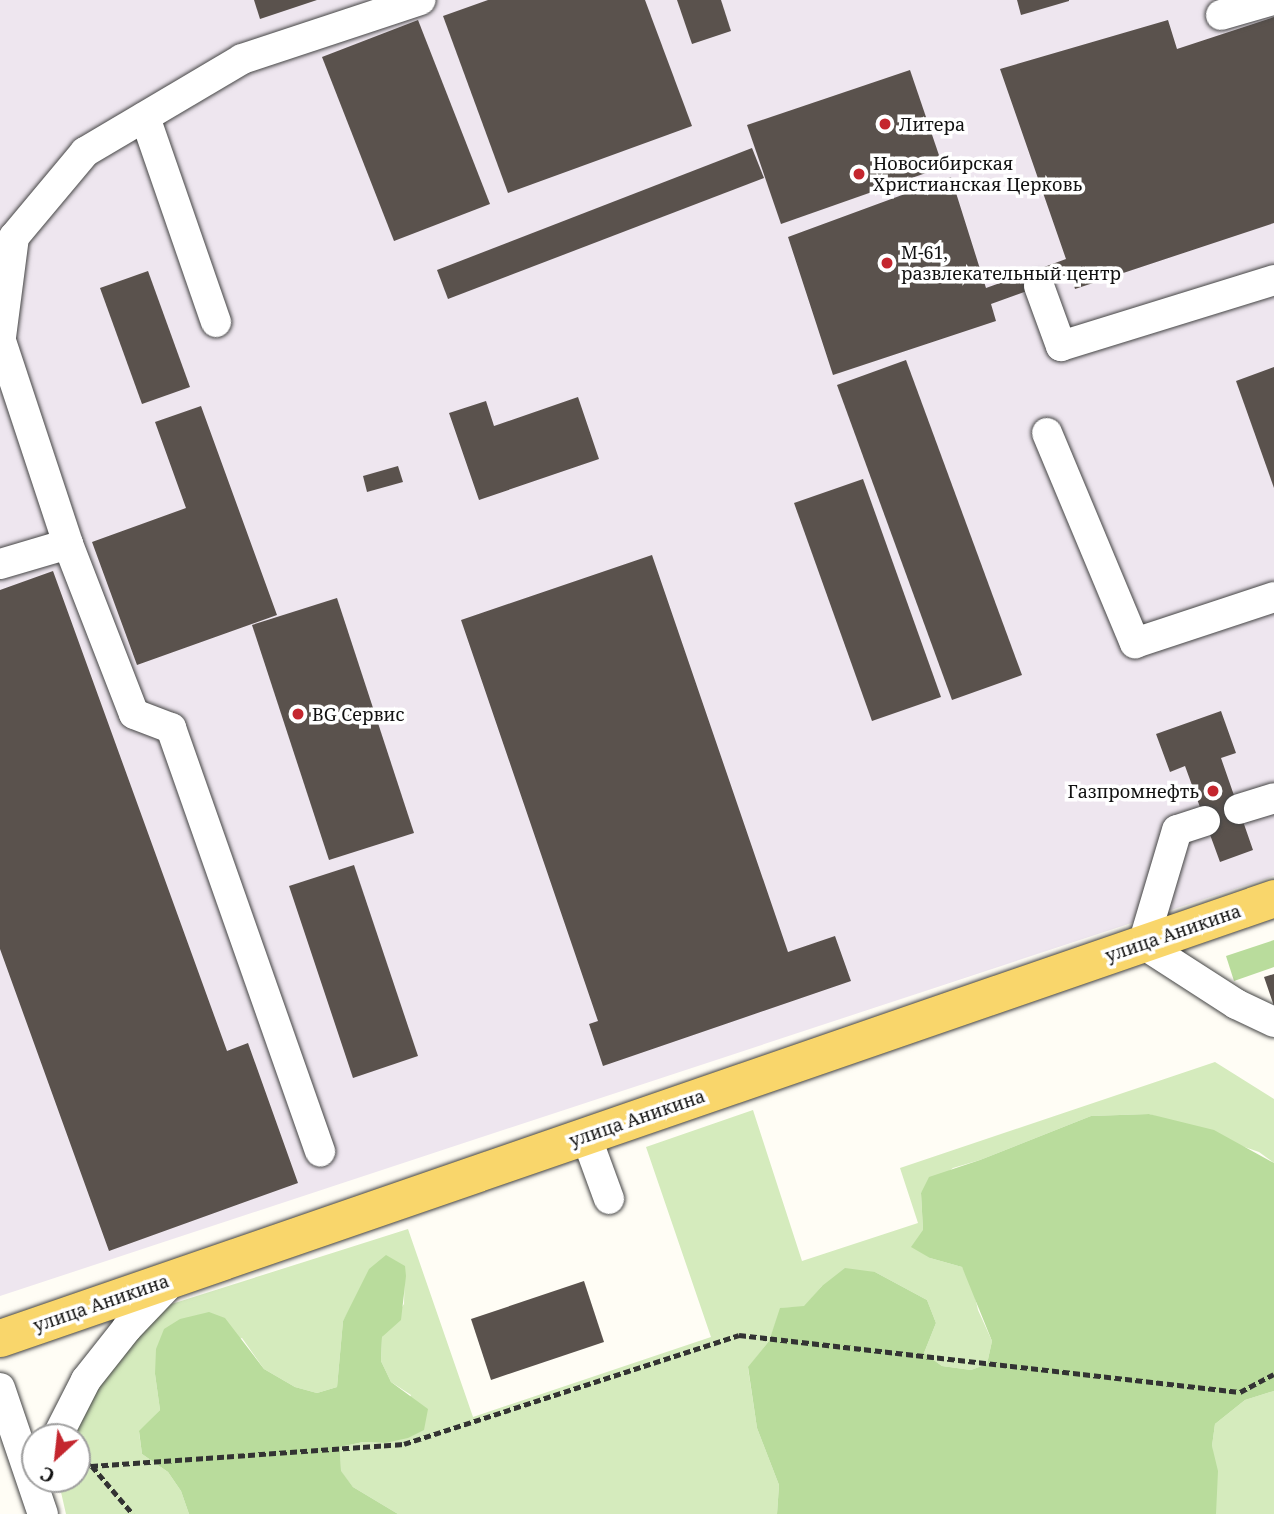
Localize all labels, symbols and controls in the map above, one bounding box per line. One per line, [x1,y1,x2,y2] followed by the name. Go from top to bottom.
[899,113,965,135] place label: Литера
[877,116,893,132] marker: Литера
[873,153,1082,196] place label: Новосибирская Христианская Церковь
[851,166,867,182] marker: Новосибирская Христианская Церковь
[901,242,1121,284] place label: M-61, развлекательный центр
[879,255,895,271] marker: M-61, развлекательный центр
[312,703,404,725] place label: BG Сервис
[290,706,306,722] marker: BG Сервис
[1068,780,1199,802] place label: Газпромнефть
[1205,783,1221,799] marker: Газпромнефть
[1102,900,1244,966] street label: улица Аникина
[566,1085,708,1151] street label: улица Аникина
[30,1270,172,1336] street label: улица Аникина
[21,1423,91,1493] north arrow
[36,1461,59,1489] text: С

